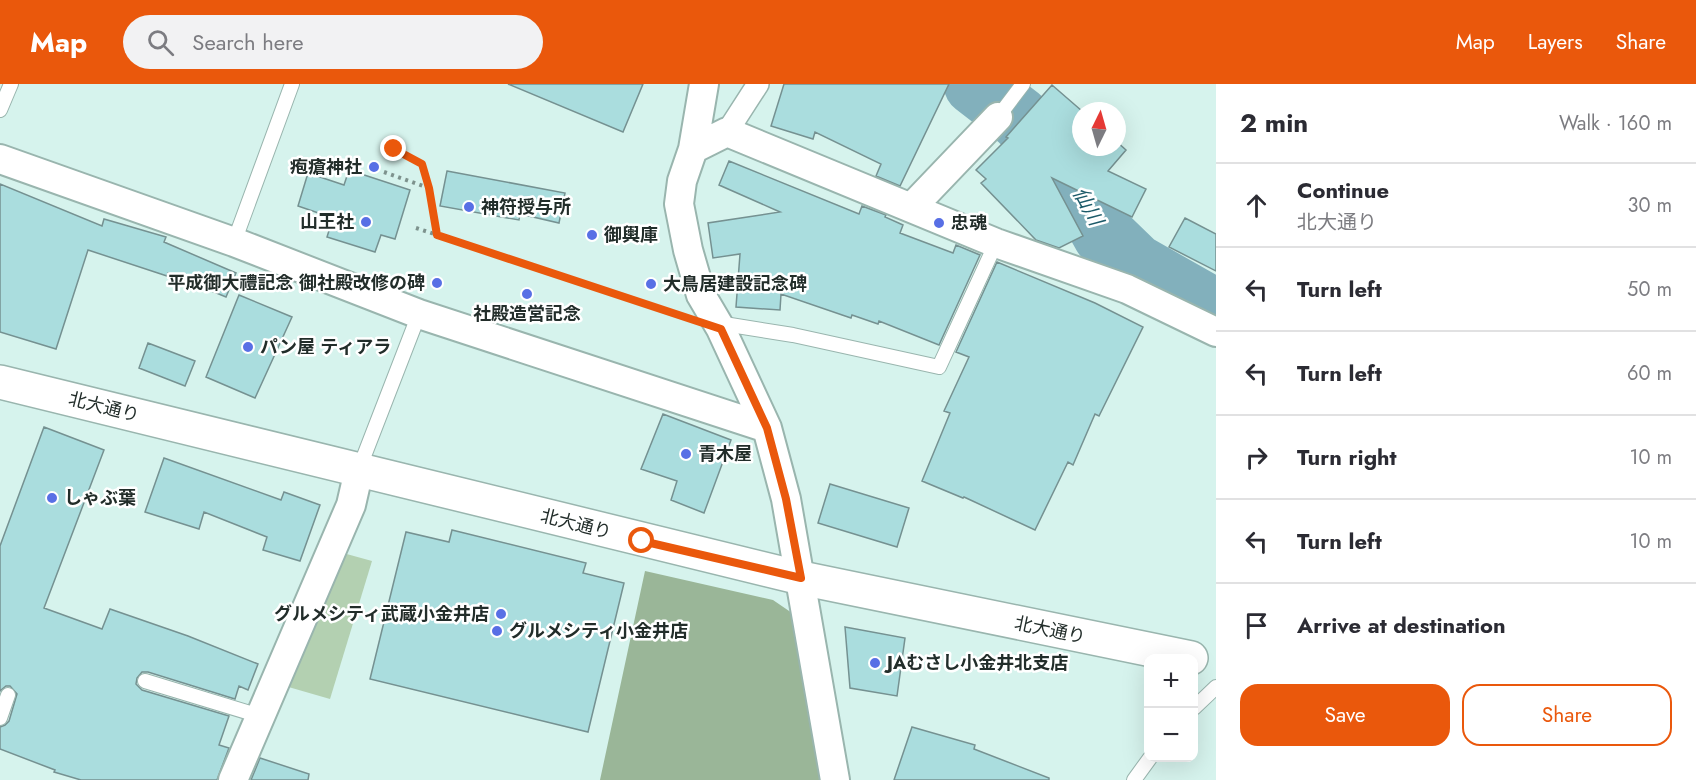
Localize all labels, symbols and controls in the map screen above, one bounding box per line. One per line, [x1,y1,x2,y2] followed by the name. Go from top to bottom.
[123,15,543,69] search box
[30,22,87,63] text: Map
[144,26,177,59] icon: search
[192,26,304,58] text: Search here
[1456,27,1495,57] text: Map
[1528,27,1583,57] text: Layers
[1616,27,1666,57] text: Share
[1072,102,1126,156] north arrow
[1240,104,1308,142] text: 2 min
[1559,109,1672,138] text: Walk · 160 m
[380,135,406,161] route end
[290,154,362,180] place label: 疱瘡神社
[367,160,381,174] marker: 疱瘡神社
[1297,174,1389,206] text: Continue
[1065,182,1111,233] water label: 仙川
[1240,189,1273,222] icon: ahead
[1627,191,1672,220] text: 30 m
[481,194,571,220] place label: 神符授与所
[462,200,476,214] marker: 神符授与所
[1297,208,1377,237] text: 北大通り
[300,209,354,235] place label: 山王社
[951,210,987,236] place label: 忠魂
[359,215,373,229] marker: 山王社
[932,216,946,230] marker: 忠魂
[603,222,658,248] place label: 御輿庫
[585,228,599,242] marker: 御輿庫
[168,270,425,296] place label: 平成御大禮記念 御社殿改修の碑
[663,271,807,297] place label: 大鳥居建設記念碑
[1240,273,1273,306] icon: left
[1297,273,1382,305] text: Turn left
[1627,275,1672,304] text: 50 m
[430,276,444,290] marker: 平成御大禮記念 御社殿改修の碑
[644,277,658,291] marker: 大鳥居建設記念碑
[520,287,534,301] marker: 社殿造営記念
[473,301,581,327] place label: 社殿造営記念
[260,334,391,360] place label: パン屋 ティアラ
[241,340,255,354] marker: パン屋 ティアラ
[1240,357,1273,390] icon: left
[1297,357,1382,389] text: Turn left
[1627,359,1672,388] text: 60 m
[66,386,142,428] street label: 北大通り
[698,441,752,467] place label: 青木屋
[1240,441,1273,474] icon: right
[1297,441,1397,473] text: Turn right
[1629,443,1672,472] text: 10 m
[679,447,693,461] marker: 青木屋
[64,485,136,511] place label: しゃぶ葉
[45,491,59,505] marker: しゃぶ葉
[538,503,614,545] street label: 北大通り
[1240,525,1273,558] icon: left
[1297,525,1382,557] text: Turn left
[628,527,654,553] route start
[1629,527,1672,556] text: 10 m
[274,601,489,627] place label: グルメシティ武蔵小金井店
[494,607,508,621] marker: グルメシティ武蔵小金井店
[1240,609,1273,642] icon: arrive
[1297,609,1506,641] text: Arrive at destination
[1012,610,1088,650] street label: 北大通り
[509,618,688,644] place label: グルメシティ小金井店
[490,624,504,638] marker: グルメシティ小金井店
[884,650,1068,676] place label: JAむさし小金井北支店
[1144,654,1198,762] map controls
[1144,654,1198,708] button: +
[868,656,882,670] marker: JAむさし小金井北支店
[1240,684,1450,746] button: Save
[1462,684,1672,746] button: Share
[1144,708,1198,762] button: −

